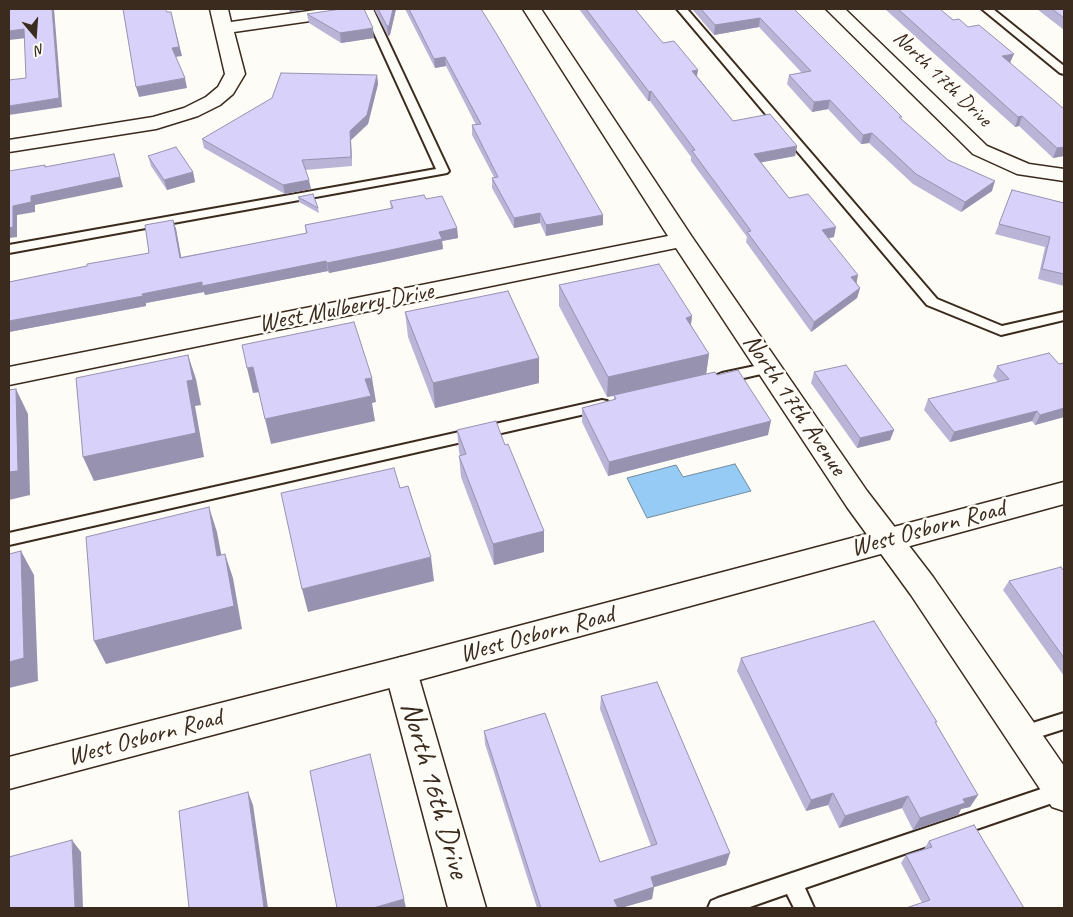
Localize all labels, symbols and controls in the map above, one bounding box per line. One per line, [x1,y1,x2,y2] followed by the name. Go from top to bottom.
[10,10,60,60] north arrow
[887,26,997,132] street label: North 17th Drive
[33,40,47,59] text: N
[256,276,436,340] street label: West Mulberry Drive
[736,329,852,481] street label: North 17th Avenue
[848,494,1008,564] street label: West Osborn Road
[457,600,617,670] street label: West Osborn Road
[392,698,476,882] street label: North 16th Drive
[65,703,225,773] street label: West Osborn Road

